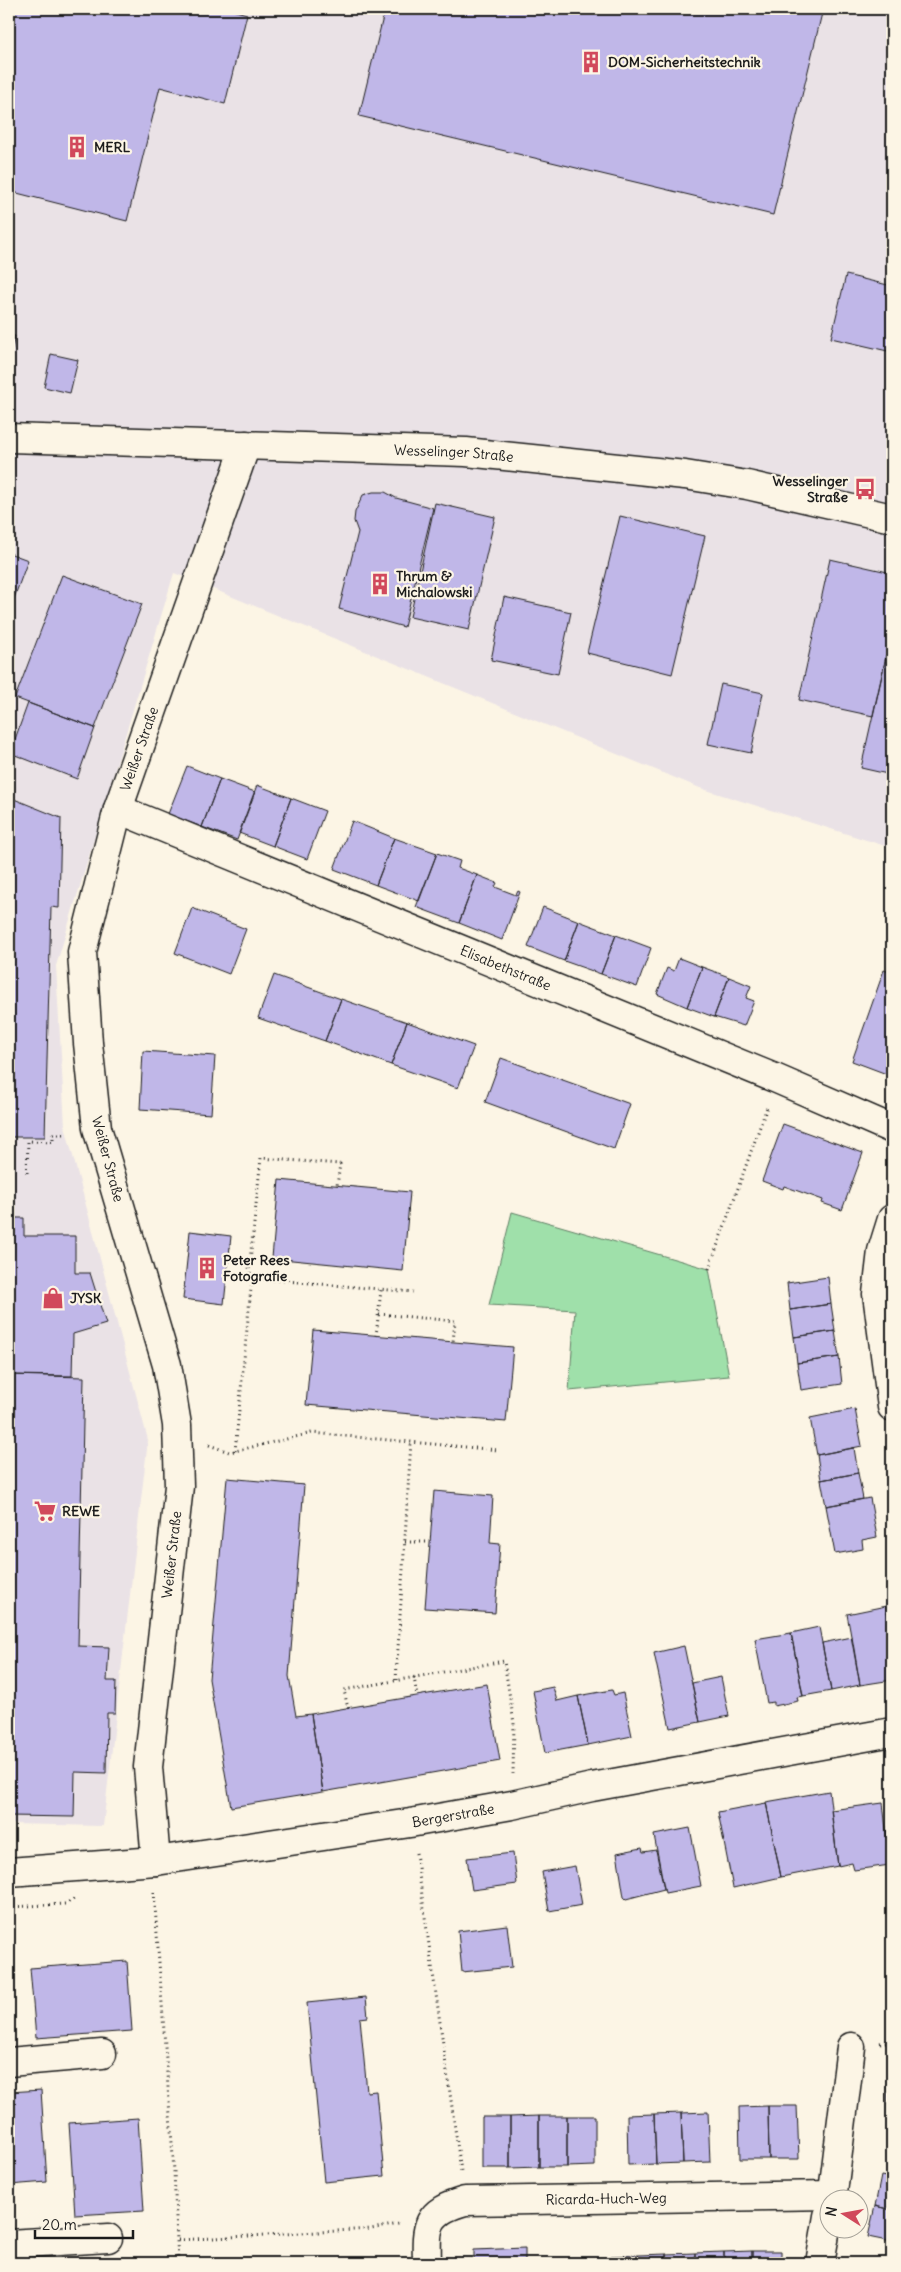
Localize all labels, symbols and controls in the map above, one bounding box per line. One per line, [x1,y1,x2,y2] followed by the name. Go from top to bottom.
[578,49,604,75] building icon: DOM-Sicherheitstechnik
[608,53,761,71] place label: DOM-Sicherheitstechnik
[64,134,90,160] building icon: MERL
[94,138,131,156] place label: MERL
[394,441,514,466] street label: Wesselinger Straße
[773,472,848,506] place label: Wesselinger Straße
[852,476,878,502] bus stop icon: Wesselinger Straße
[396,567,472,601] place label: Thrum & Michalowski
[367,571,393,597] building icon: Thrum & Michalowski
[116,704,162,793] street label: Weißer Straße
[458,941,554,995] street label: Elisabethstraße
[88,1114,128,1204] street label: Weißer Straße
[223,1251,290,1285] place label: Peter Rees Fotografie
[194,1255,220,1281] building icon: Peter Rees Fotografie
[40,1285,66,1311] shop icon: JYSK
[70,1289,102,1307] place label: JYSK
[32,1498,58,1524] supermarket icon: REWE
[62,1502,100,1520] place label: REWE
[158,1510,185,1599] street label: Weißer Straße
[411,1799,496,1831] street label: Bergerstraße
[545,2189,667,2209] street label: Ricarda-Huch-Weg
[818,2190,868,2240] north arrow
[821,2205,841,2218] text: N
[35,2207,132,2239] scale bar
[42,2215,77,2234] text: 20 m

